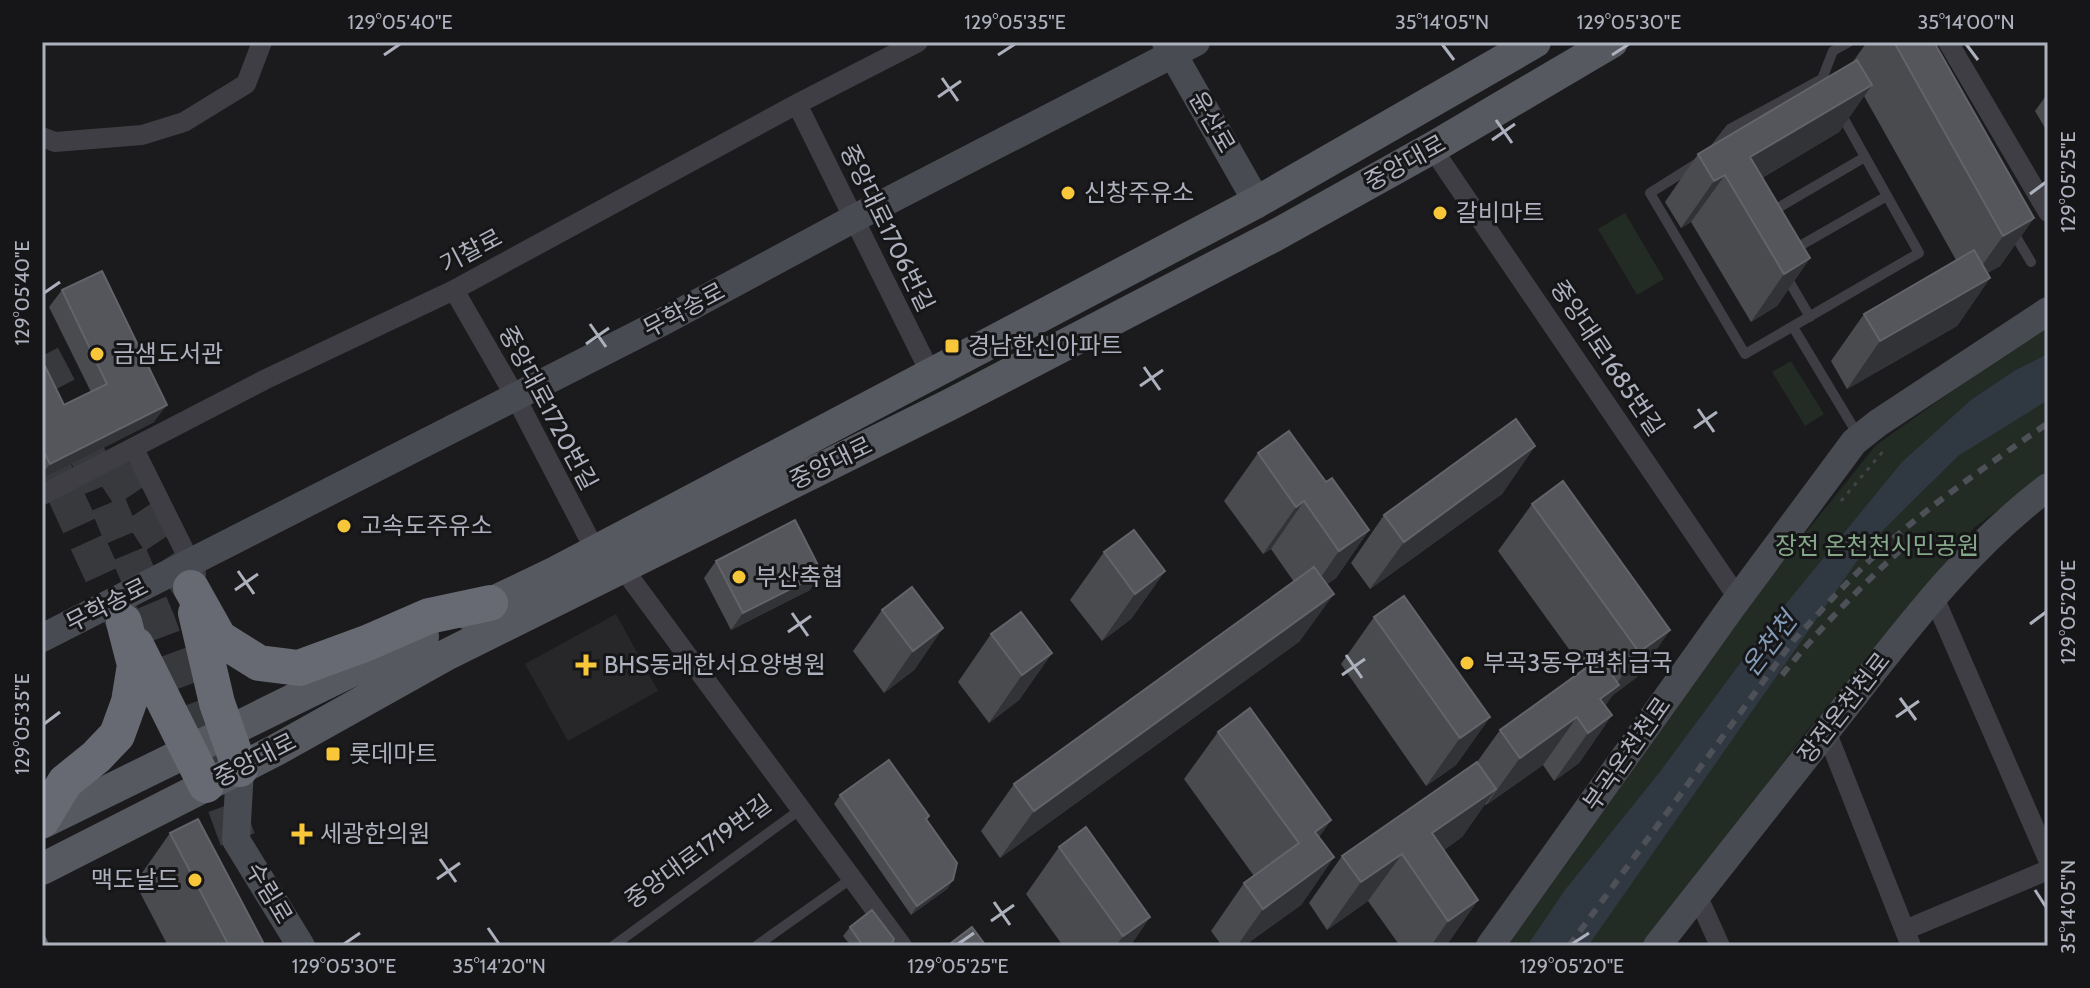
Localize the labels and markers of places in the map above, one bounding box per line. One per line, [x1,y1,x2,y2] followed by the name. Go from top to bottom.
[1084,178,1194,207] place label: 신창주유소
[1059,184,1077,202] marker: 신창주유소
[1456,198,1544,227] place label: 갈비마트
[1431,204,1449,222] marker: 갈비마트
[968,331,1123,360] place label: 경남한신아파트
[943,337,961,355] marker: 경남한신아파트
[113,339,223,368] place label: 금샘도서관
[88,345,106,363] marker: 금샘도서관
[360,511,492,540] place label: 고속도주유소
[335,517,353,535] marker: 고속도주유소
[755,562,843,591] place label: 부산축협
[730,568,748,586] marker: 부산축협
[1483,648,1673,677] place label: 부곡3동우편취급국
[604,650,826,679] place label: BHS동래한서요양병원
[575,654,597,676] marker: BHS동래한서요양병원
[1458,654,1476,672] marker: 부곡3동우편취급국
[349,739,437,768] place label: 롯데마트
[324,745,342,763] marker: 롯데마트
[320,819,430,848] place label: 세광한의원
[291,823,313,845] marker: 세광한의원
[91,865,179,894] place label: 맥도날드
[186,871,204,889] marker: 맥도날드

